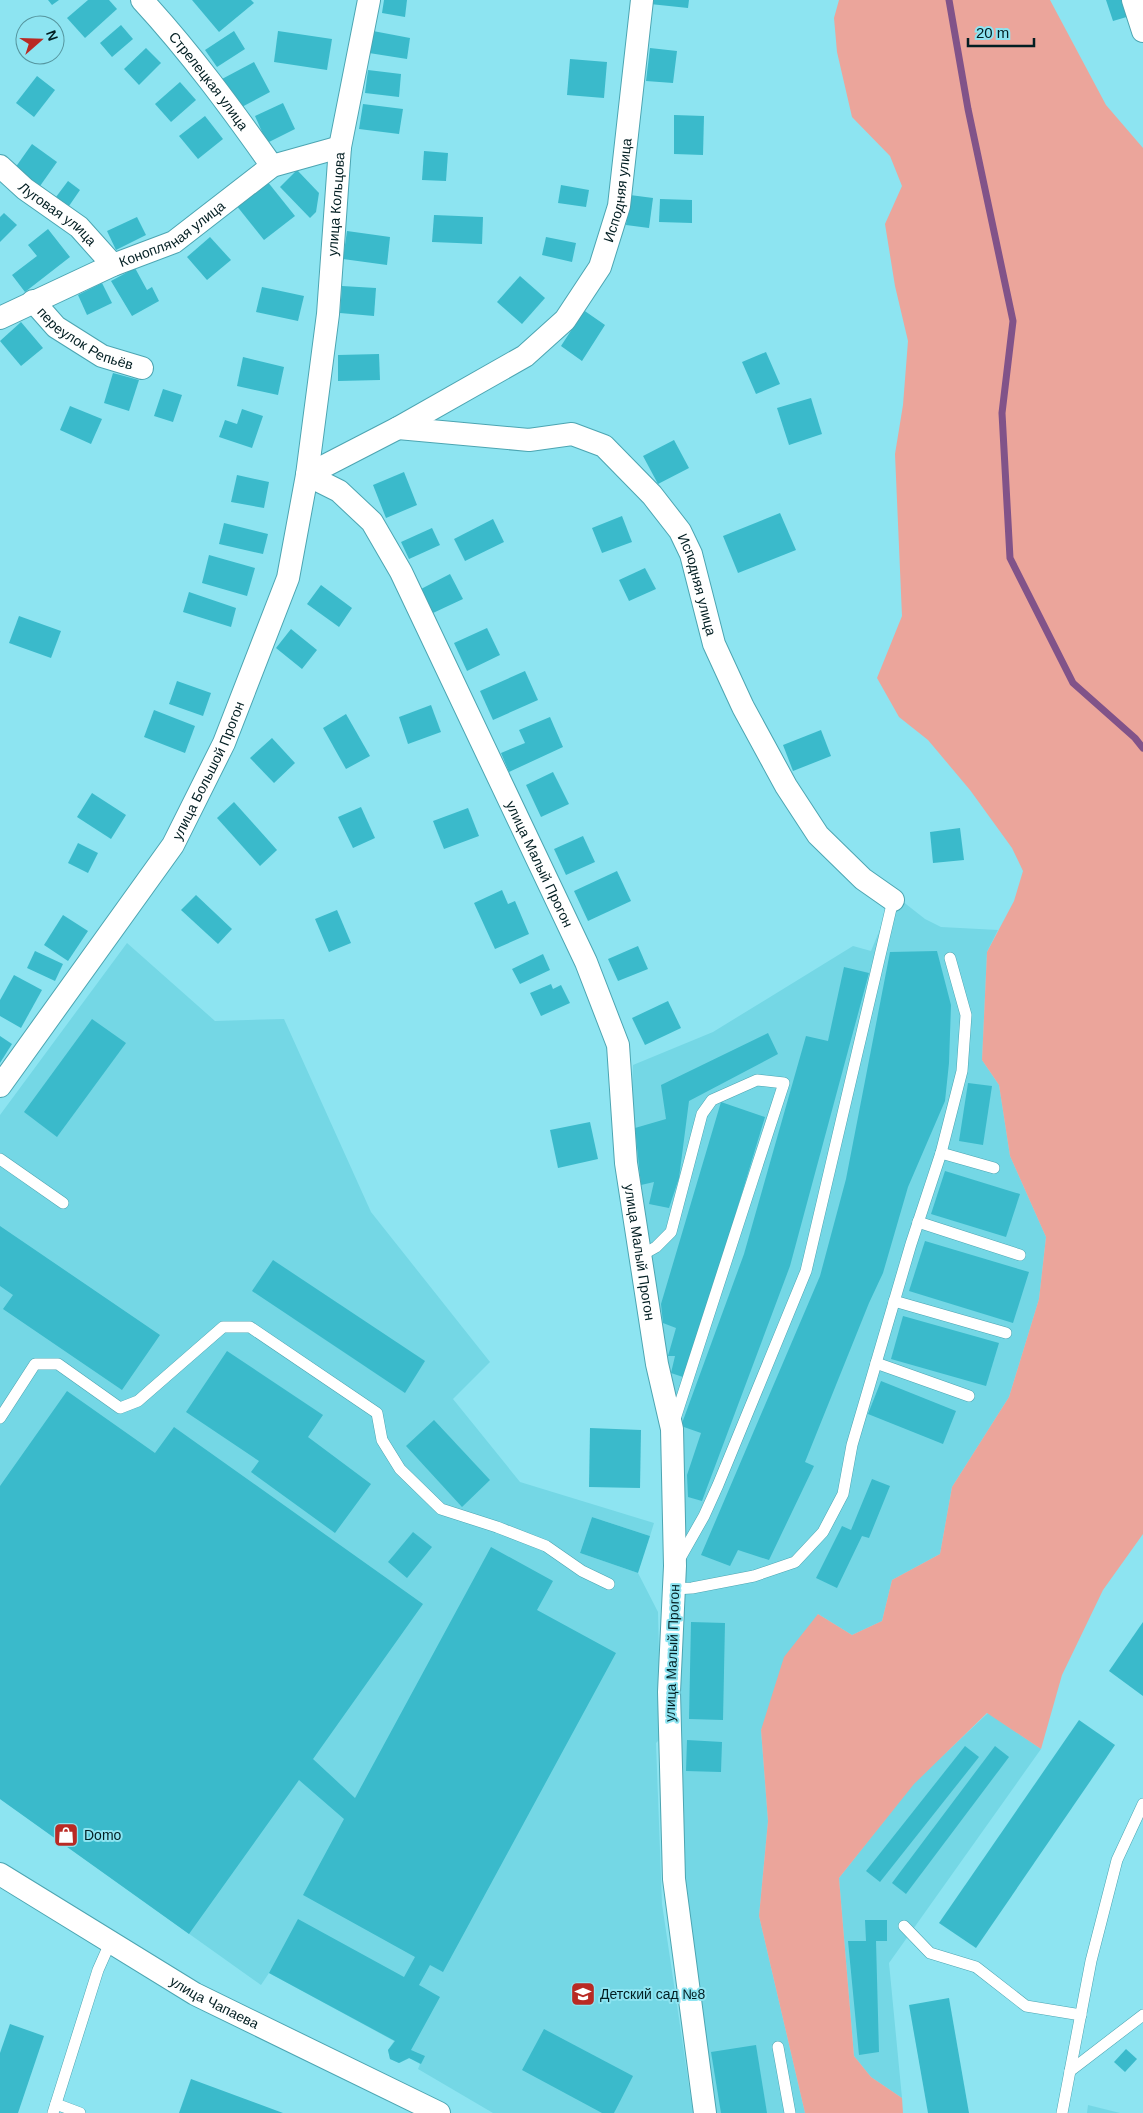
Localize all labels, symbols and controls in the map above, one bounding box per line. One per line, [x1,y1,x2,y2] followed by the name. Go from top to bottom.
[15,15,65,65] north arrow
[968,15,1034,47] scale bar
[976,24,1009,41] text: 20 m
[43,28,61,43] text: N
[166,29,252,133] street label: Стрелецкая улица
[600,137,635,244] street label: Исподняя улица
[324,151,348,257] street label: улица Кольцова
[15,179,100,249] street label: Луговая улица
[117,197,228,270] street label: Конопляная улица
[34,304,135,373] street label: переулок Репьёв
[674,531,720,638] street label: Исподняя улица
[169,699,247,843] street label: улица Большой Прогон
[503,798,576,930] street label: улица Малый Прогон
[621,1183,658,1322] street label: улица Малый Прогон
[662,1584,682,1722] street label: улица Малый Прогон
[53,1822,79,1848] shop icon: Domo
[84,1827,122,1843] place label: Domo
[167,1973,262,2032] street label: улица Чапаева
[570,1981,596,2007] school or university icon: Детский сад №8
[600,1986,706,2002] place label: Детский сад №8

